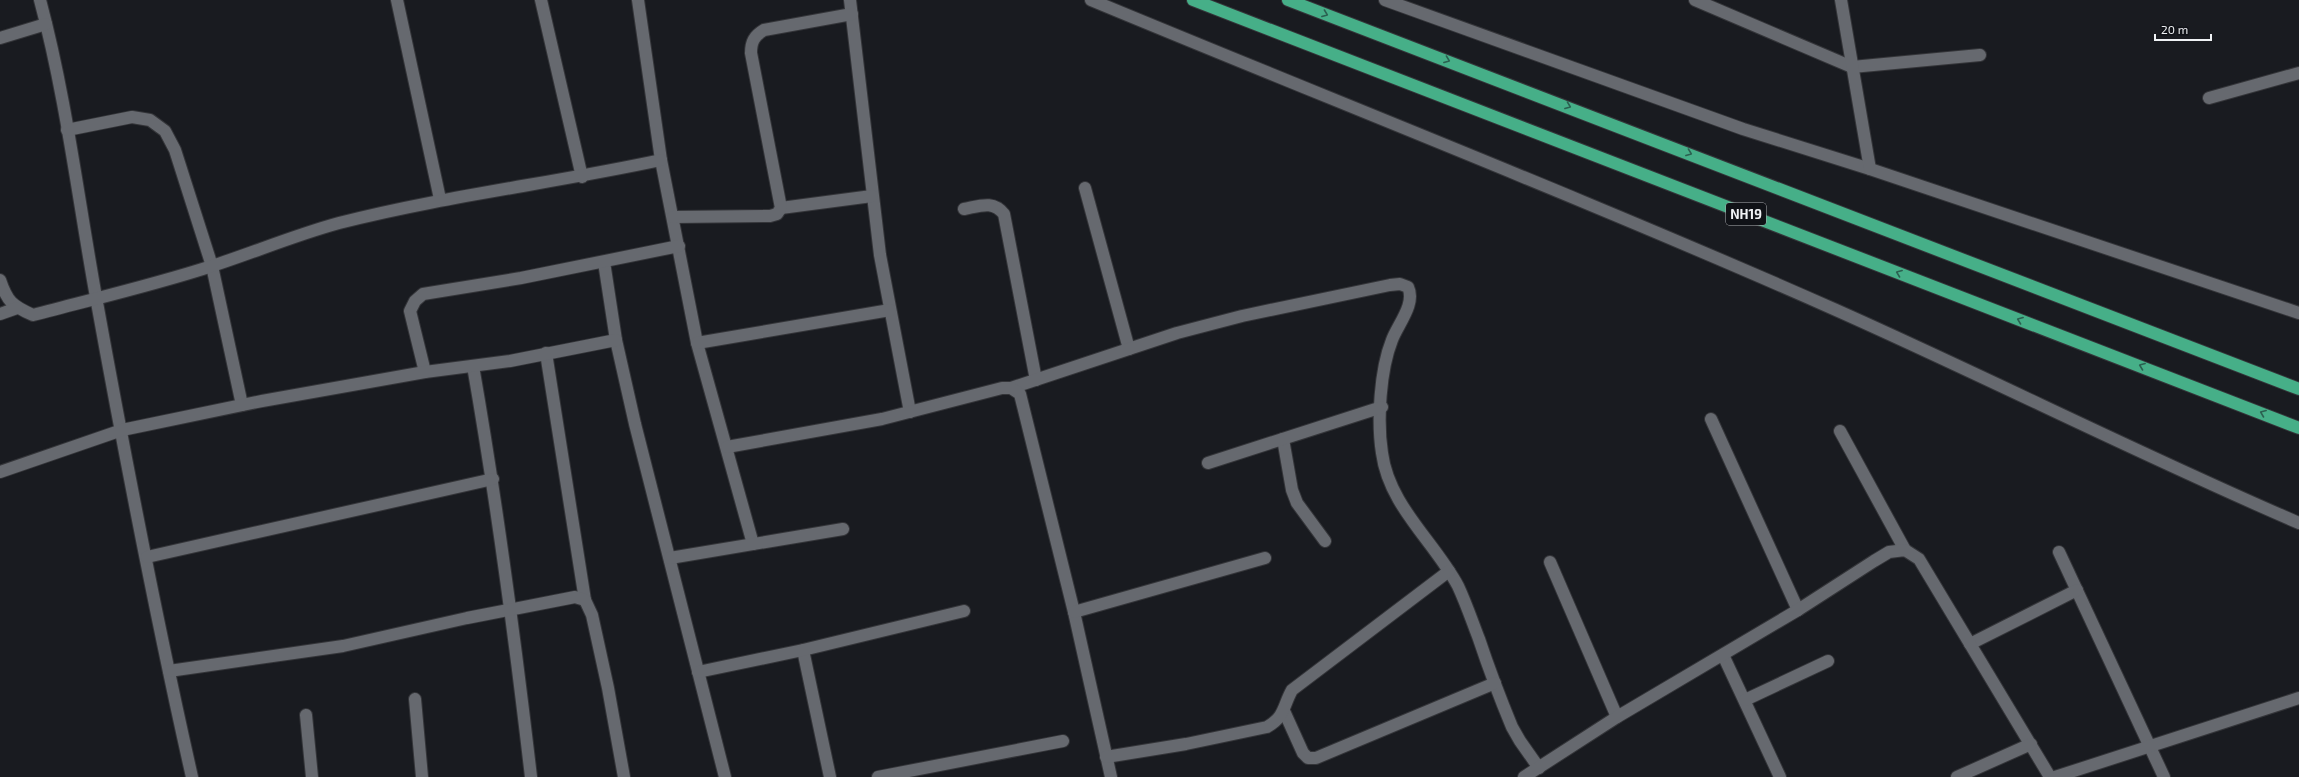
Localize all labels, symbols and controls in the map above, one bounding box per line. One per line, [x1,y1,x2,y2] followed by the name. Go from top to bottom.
[1321,9,1328,17] one-way arrow
[2155,16,2211,42] scale bar
[2161,22,2188,36] text: 20 m
[1443,55,1450,63] one-way arrow
[1564,102,1571,110] one-way arrow
[1686,149,1693,157] one-way arrow
[1726,203,1766,225] road number: NH19
[1896,269,1903,277] one-way arrow
[2017,316,2024,324] one-way arrow
[2138,363,2145,371] one-way arrow
[2259,410,2266,418] one-way arrow

